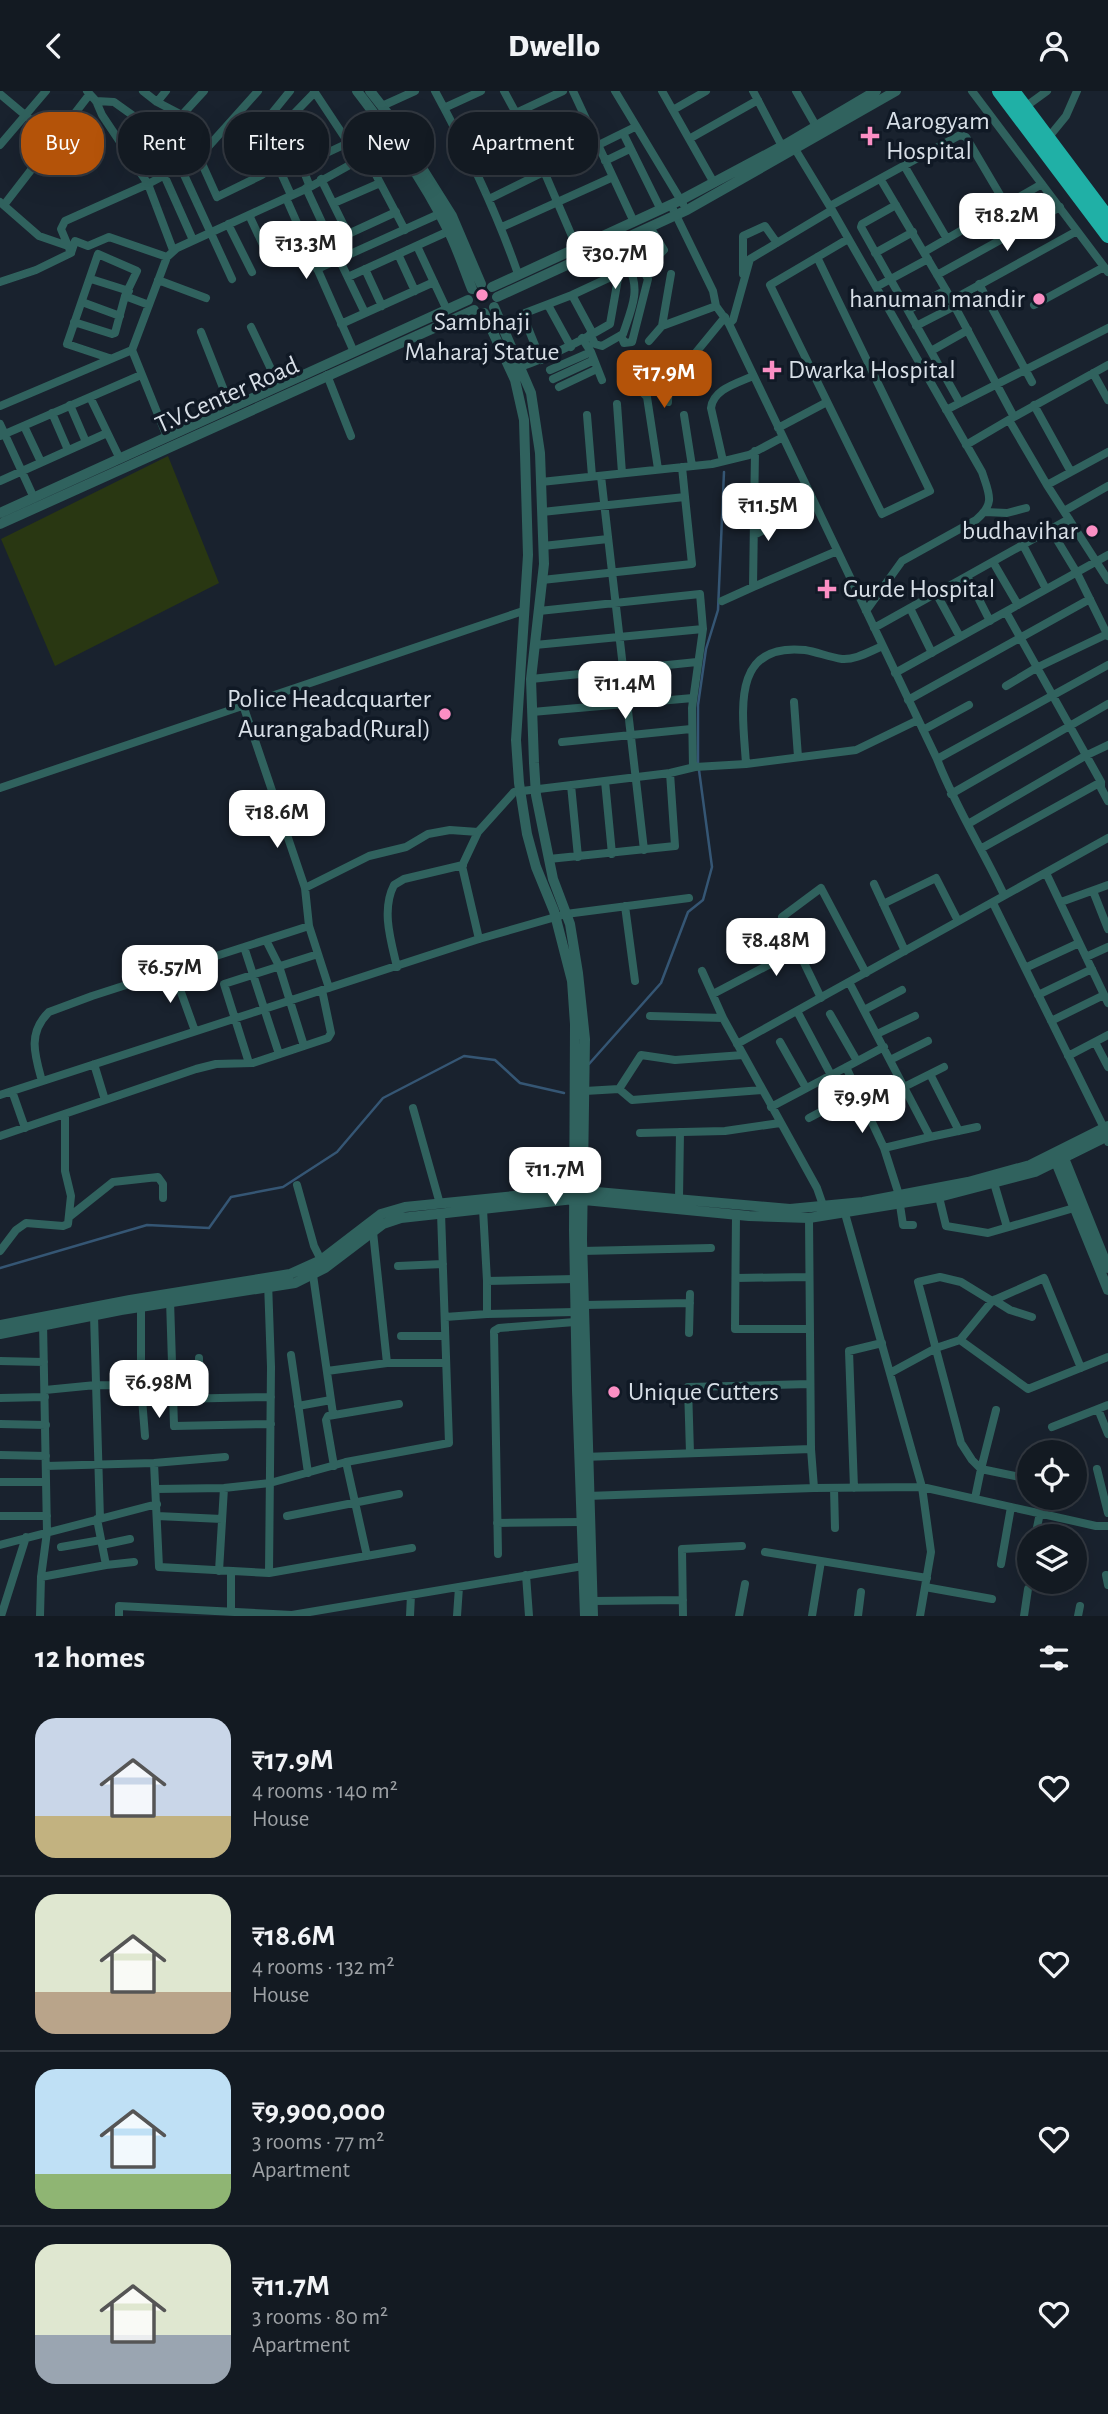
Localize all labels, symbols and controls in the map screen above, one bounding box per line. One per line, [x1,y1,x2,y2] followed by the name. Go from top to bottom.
[35,27,73,65] icon: back
[1035,27,1073,65] icon: person
[508,30,600,62] text: Dwello
[886,108,990,164] place label: Aarogyam Hospital
[21,112,104,175] chip: Buy
[118,112,210,175] chip: Rent
[224,112,329,175] chip: Filters
[343,112,434,175] chip: New
[448,112,598,175] chip: Apartment
[860,126,880,146] marker: Aarogyam Hospital
[950,193,1064,253] pin: ₹18.2M
[975,204,1039,227] text: ₹18.2M
[249,221,363,281] pin: ₹13.3M
[558,231,672,291] pin: ₹30.7M
[275,232,337,255] text: ₹13.3M
[582,242,648,265] text: ₹30.7M
[849,286,1026,312] place label: hanuman mandir
[474,287,490,303] marker: Sambhaji Maharaj Statue
[1031,291,1047,307] marker: hanuman mandir
[405,309,559,365] place label: Sambhaji Maharaj Statue
[607,351,721,410] pin: ₹17.9M
[151,352,303,438] street label: T.V.Center Road
[788,357,956,383] place label: Dwarka Hospital
[762,360,782,380] marker: Dwarka Hospital
[633,361,695,384] text: ₹17.9M
[711,483,825,543] pin: ₹11.5M
[738,494,798,517] text: ₹11.5M
[962,518,1079,544] place label: budhavihar
[1084,523,1100,539] marker: budhavihar
[843,576,995,602] place label: Gurde Hospital
[817,579,837,599] marker: Gurde Hospital
[568,661,682,721] pin: ₹11.4M
[594,672,656,695] text: ₹11.4M
[227,686,432,742] place label: Police Headcquarter Aurangabad(Rural)
[437,706,453,722] marker: Police Headcquarter Aurangabad(Rural)
[220,791,334,850] pin: ₹18.6M
[245,801,309,824] text: ₹18.6M
[719,919,833,978] pin: ₹8.48M
[742,929,810,952] text: ₹8.48M
[113,946,227,1005] pin: ₹6.57M
[138,956,202,979] text: ₹6.57M
[813,1075,911,1135] pin: ₹9.9M
[834,1086,890,1109] text: ₹9.9M
[498,1147,612,1207] pin: ₹11.7M
[525,1158,585,1181] text: ₹11.7M
[102,1361,216,1420] pin: ₹6.98M
[126,1371,192,1394] text: ₹6.98M
[628,1379,779,1405] place label: Unique Cutters
[606,1384,622,1400] marker: Unique Cutters
[1017,1440,1087,1594] map controls
[1017,1440,1087,1510] button: locate
[1017,1524,1087,1594] button: layers
[1035,1639,1073,1677] icon: filters
[35,1643,145,1673] text: 12 homes
[252,1745,334,1775] text: ₹17.9M
[91,1746,175,1830] icon: home
[1035,1769,1073,1807] icon: heart
[252,1780,398,1803] text: 4 rooms · 140 m²
[252,1808,309,1831] text: House
[252,1921,335,1951] text: ₹18.6M
[91,1922,175,2006] icon: home
[1035,1945,1073,1983] icon: heart
[252,1956,394,1979] text: 4 rooms · 132 m²
[252,1984,309,2007] text: House
[252,2096,385,2126] text: ₹9,900,000
[91,2097,175,2181] icon: home
[1035,2120,1073,2158] icon: heart
[252,2131,384,2154] text: 3 rooms · 77 m²
[252,2159,350,2182] text: Apartment
[252,2271,330,2301] text: ₹11.7M
[91,2272,175,2356] icon: home
[1035,2295,1073,2333] icon: heart
[252,2306,388,2329] text: 3 rooms · 80 m²
[252,2334,350,2357] text: Apartment

